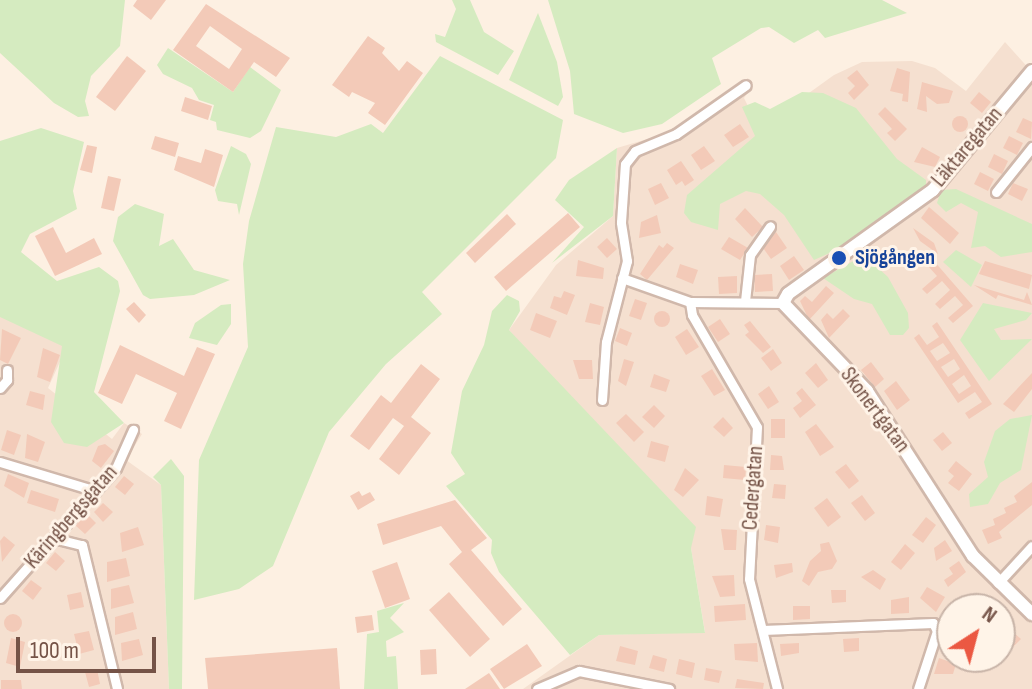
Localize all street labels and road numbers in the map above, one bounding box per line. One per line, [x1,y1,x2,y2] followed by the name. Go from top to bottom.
[926,102,1008,192] street label: Läktaregatan
[834,362,916,458] street label: Skonertgatan
[737,445,769,531] street label: Cedergatan
[19,460,123,574] street label: Käringbergsgatan

